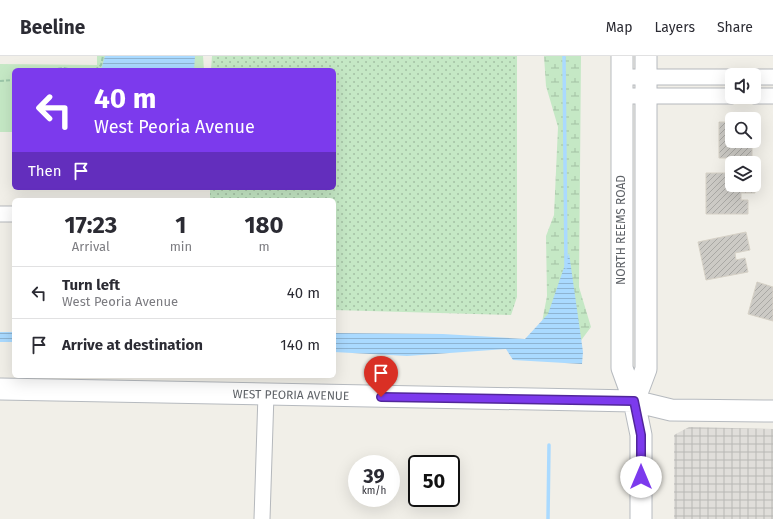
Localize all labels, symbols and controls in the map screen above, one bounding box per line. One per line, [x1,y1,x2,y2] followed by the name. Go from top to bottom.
[20,16,85,39] text: Beeline
[606,19,632,36] text: Map
[654,19,695,36] text: Layers
[717,19,753,36] text: Share
[725,68,761,192] map controls
[725,68,761,104] button: sound
[94,82,157,115] text: 40 m
[28,84,80,136] icon: left
[725,112,761,148] button: search
[94,116,255,138] text: West Peoria Avenue
[725,156,761,192] button: layers
[70,160,92,182] icon: arrive
[28,162,62,180] text: Then
[614,175,628,285] street label: NORTH REEMS ROAD
[64,211,117,239] text: 17:23
[175,211,186,239] text: 1
[244,211,284,239] text: 180
[72,239,110,254] text: Arrival
[170,239,192,254] text: min
[258,239,270,254] text: m
[62,276,120,294] text: Turn left
[28,282,50,304] icon: left
[287,284,320,302] text: 40 m
[62,294,178,309] text: West Peoria Avenue
[28,334,50,356] icon: arrive
[62,336,203,354] text: Arrive at destination
[280,336,320,354] text: 140 m
[364,356,398,397] pin
[370,362,392,384] icon: arrive
[233,387,349,403] street label: WEST PEORIA AVENUE
[408,455,460,507] speed limit sign: 50
[620,456,662,498] position arrow
[363,464,385,488] text: 39
[362,485,386,497] text: km/h

